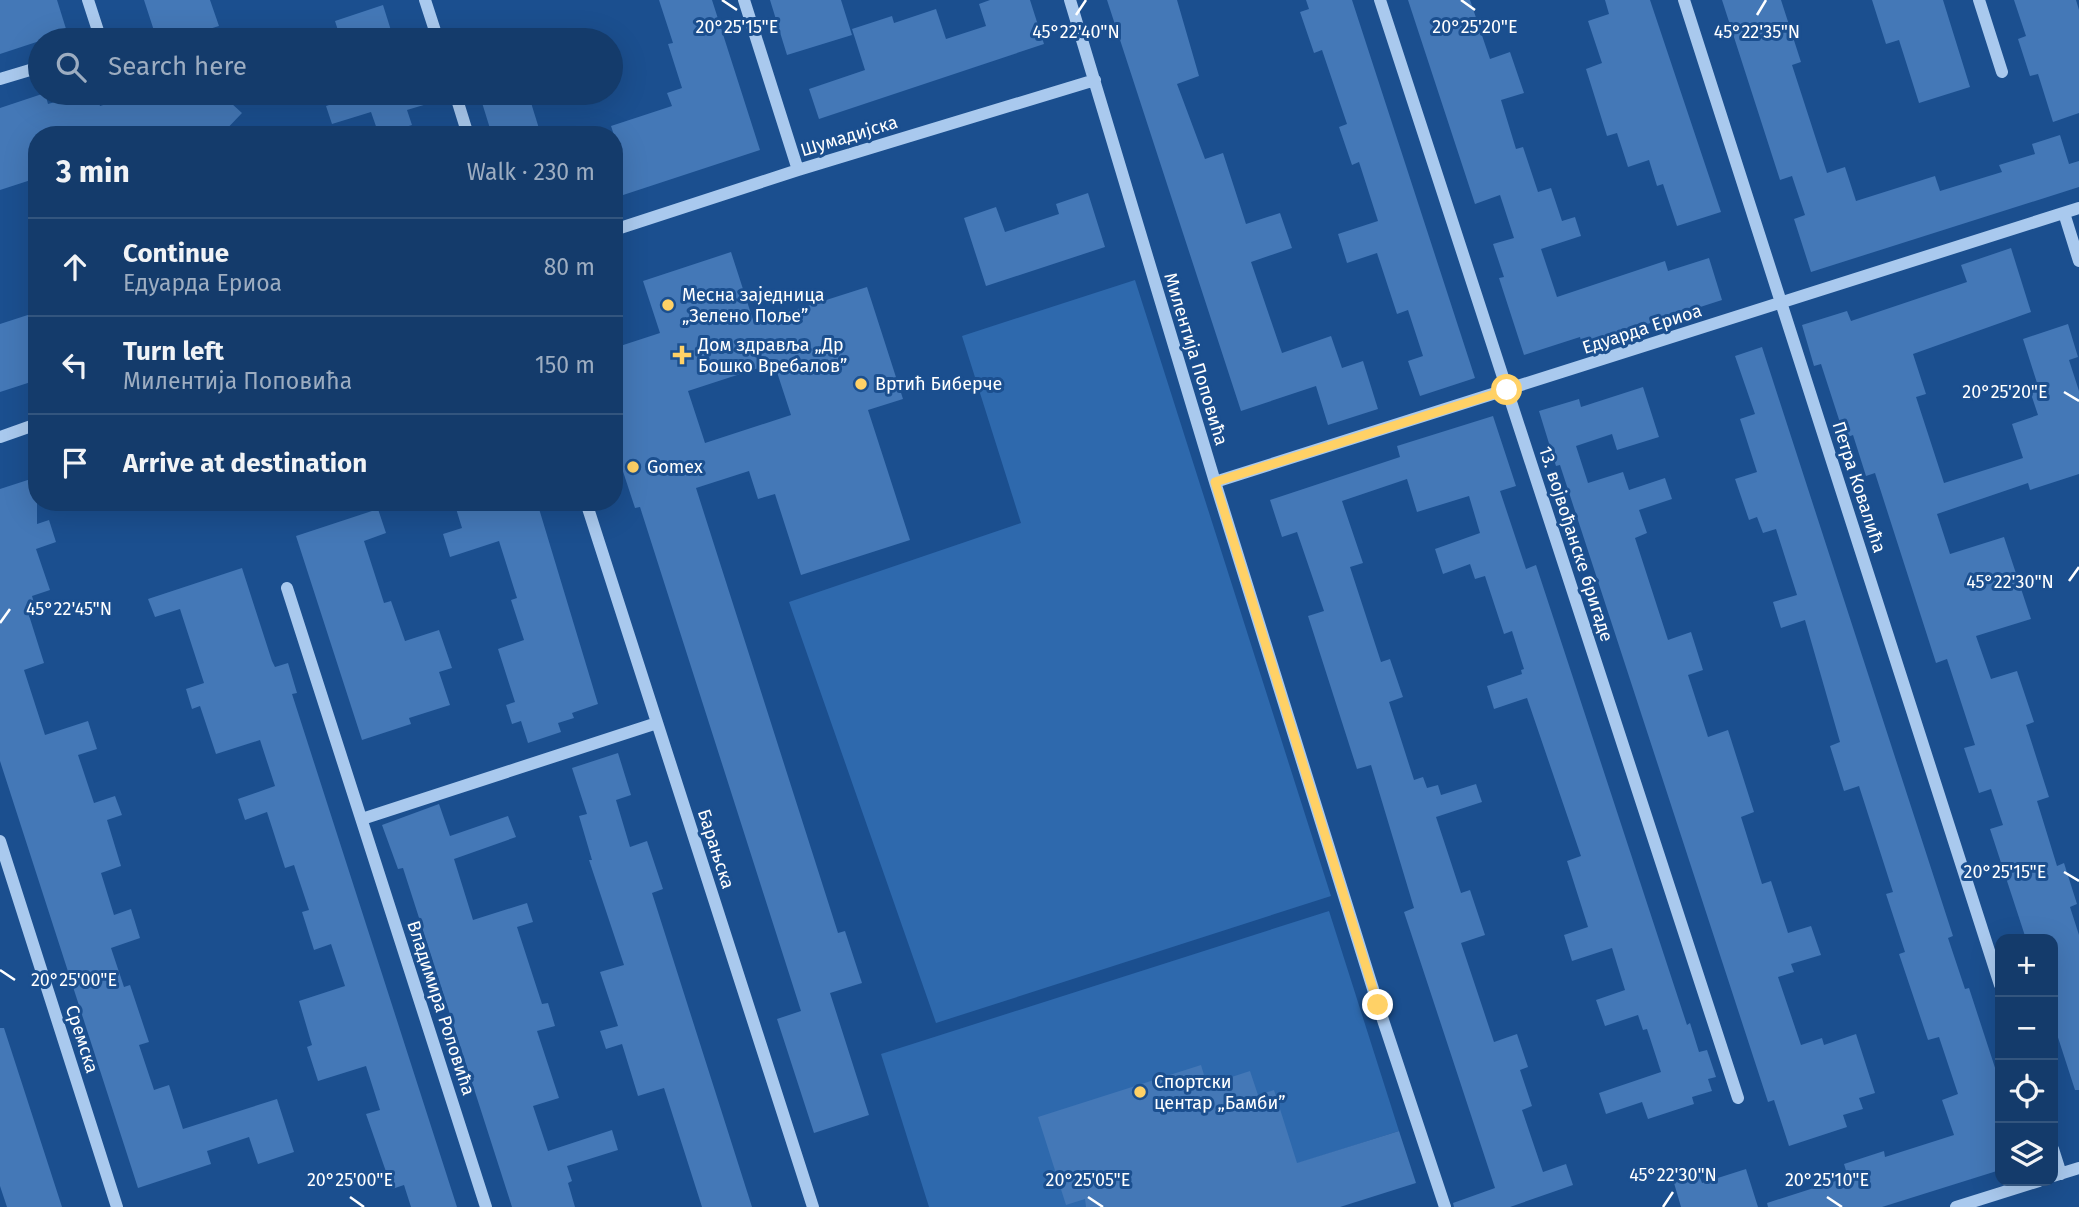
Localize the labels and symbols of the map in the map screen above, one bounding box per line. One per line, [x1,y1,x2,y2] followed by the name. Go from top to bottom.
[696,16,778,38] text: 20°25'15"E
[1432,16,1518,38] text: 20°25'20"E
[1032,21,1120,43] text: 45°22'40"N
[1714,21,1800,43] text: 45°22'35"N
[798,111,900,161] street label: Шумадијска
[1159,270,1233,448] street label: Милентија Поповића
[682,284,825,327] place label: Месна заједница „Зелено Поље”
[660,297,676,313] marker: Месна заједница „Зелено Поље”
[1579,299,1705,359] street label: Едуарда Ериоа
[697,334,847,377] place label: Дом здравља „Др Бошко Вребалов”
[672,345,692,365] marker: Дом здравља „Др Бошко Вребалов”
[875,373,1002,395] place label: Вртић Биберче
[1491,374,1522,405] route start
[853,376,869,392] marker: Вртић Биберче
[1962,381,2048,403] text: 20°25'20"E
[1827,418,1891,556] street label: Петра Ковалића
[1534,444,1618,644] street label: 13. војвођанске бригаде
[647,456,703,478] place label: Gomex
[625,459,641,475] marker: Gomex
[1966,571,2054,593] text: 45°22'30"N
[26,598,112,620] text: 45°22'45"N
[693,806,739,892] street label: Барањска
[1964,861,2046,883] text: 20°25'15"E
[402,918,480,1098] street label: Владимира Роловића
[31,969,117,991] text: 20°25'00"E
[1362,989,1393,1020] route end
[61,1002,103,1076] street label: Сремска
[1154,1071,1286,1114] place label: Спортски центар „Бамби”
[1132,1084,1148,1100] marker: Спортски центар „Бамби”
[1629,1164,1717,1186] text: 45°22'30"N
[307,1169,393,1191] text: 20°25'00"E
[1046,1169,1130,1191] text: 20°25'05"E
[1785,1169,1869,1191] text: 20°25'10"E

